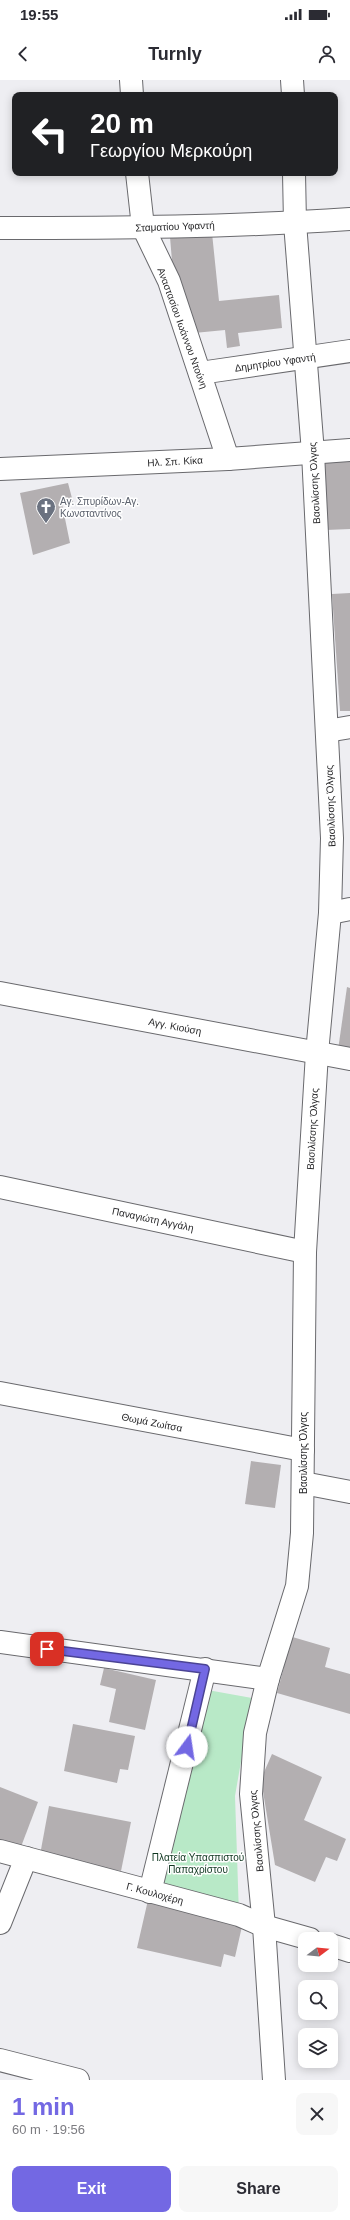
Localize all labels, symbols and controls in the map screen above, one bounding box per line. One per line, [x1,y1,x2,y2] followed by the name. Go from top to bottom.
[20,6,58,23] text: 19:55
[12,43,34,65] icon: back
[316,43,338,65] icon: person
[148,44,202,64] text: Turnly
[24,108,76,160] icon: left
[90,108,154,139] text: 20 m
[90,141,252,161] text: Γεωργίου Μερκούρη
[135,220,215,233] street label: Σταματίου Υφαντή
[155,266,210,390] street label: Αναστασίου Ιωάννου Ντούνη
[234,351,316,374] street label: Δημητρίου Υφαντή
[307,442,322,524] street label: Βασιλίσσης Όλγας
[147,455,203,468] street label: Ηλ. Σπ. Κίκα
[35,496,57,524] church icon: Αγ. Σπυρίδων-Αγ. Κωνσταντίνος
[60,496,139,519] place label: Αγ. Σπυρίδων-Αγ. Κωνσταντίνος
[324,765,337,847] street label: Βασιλίσσης Όλγας
[147,1016,202,1037] street label: Αγγ. Κιούση
[305,1088,320,1170] street label: Βασιλίσσης Όλγας
[111,1205,195,1234] street label: Παναγιώτη Αγγάλη
[121,1411,184,1434] street label: Θωμά Ζωίτσα
[298,1412,309,1494] street label: Βασιλίσσης Όλγας
[30,1632,64,1666] pin
[36,1638,58,1660] icon: arrive
[166,1726,208,1768] position arrow
[247,1789,266,1872] street label: Βασιλίσσης Όλγας
[152,1852,244,1875] park label: Πλατεία Υπασπιστού Παπαχρίστου
[125,1881,185,1906] street label: Γ. Κουλοχέρη
[298,1932,338,1972] north arrow
[298,1932,338,2068] map controls
[298,1980,338,2020] button: search
[298,2028,338,2068] button: layers
[12,2093,75,2120] text: 1 min
[296,2093,338,2135] button: close
[12,2122,85,2137] text: 60 m · 19:56
[12,2166,171,2212] button: Exit
[179,2166,338,2212] button: Share

